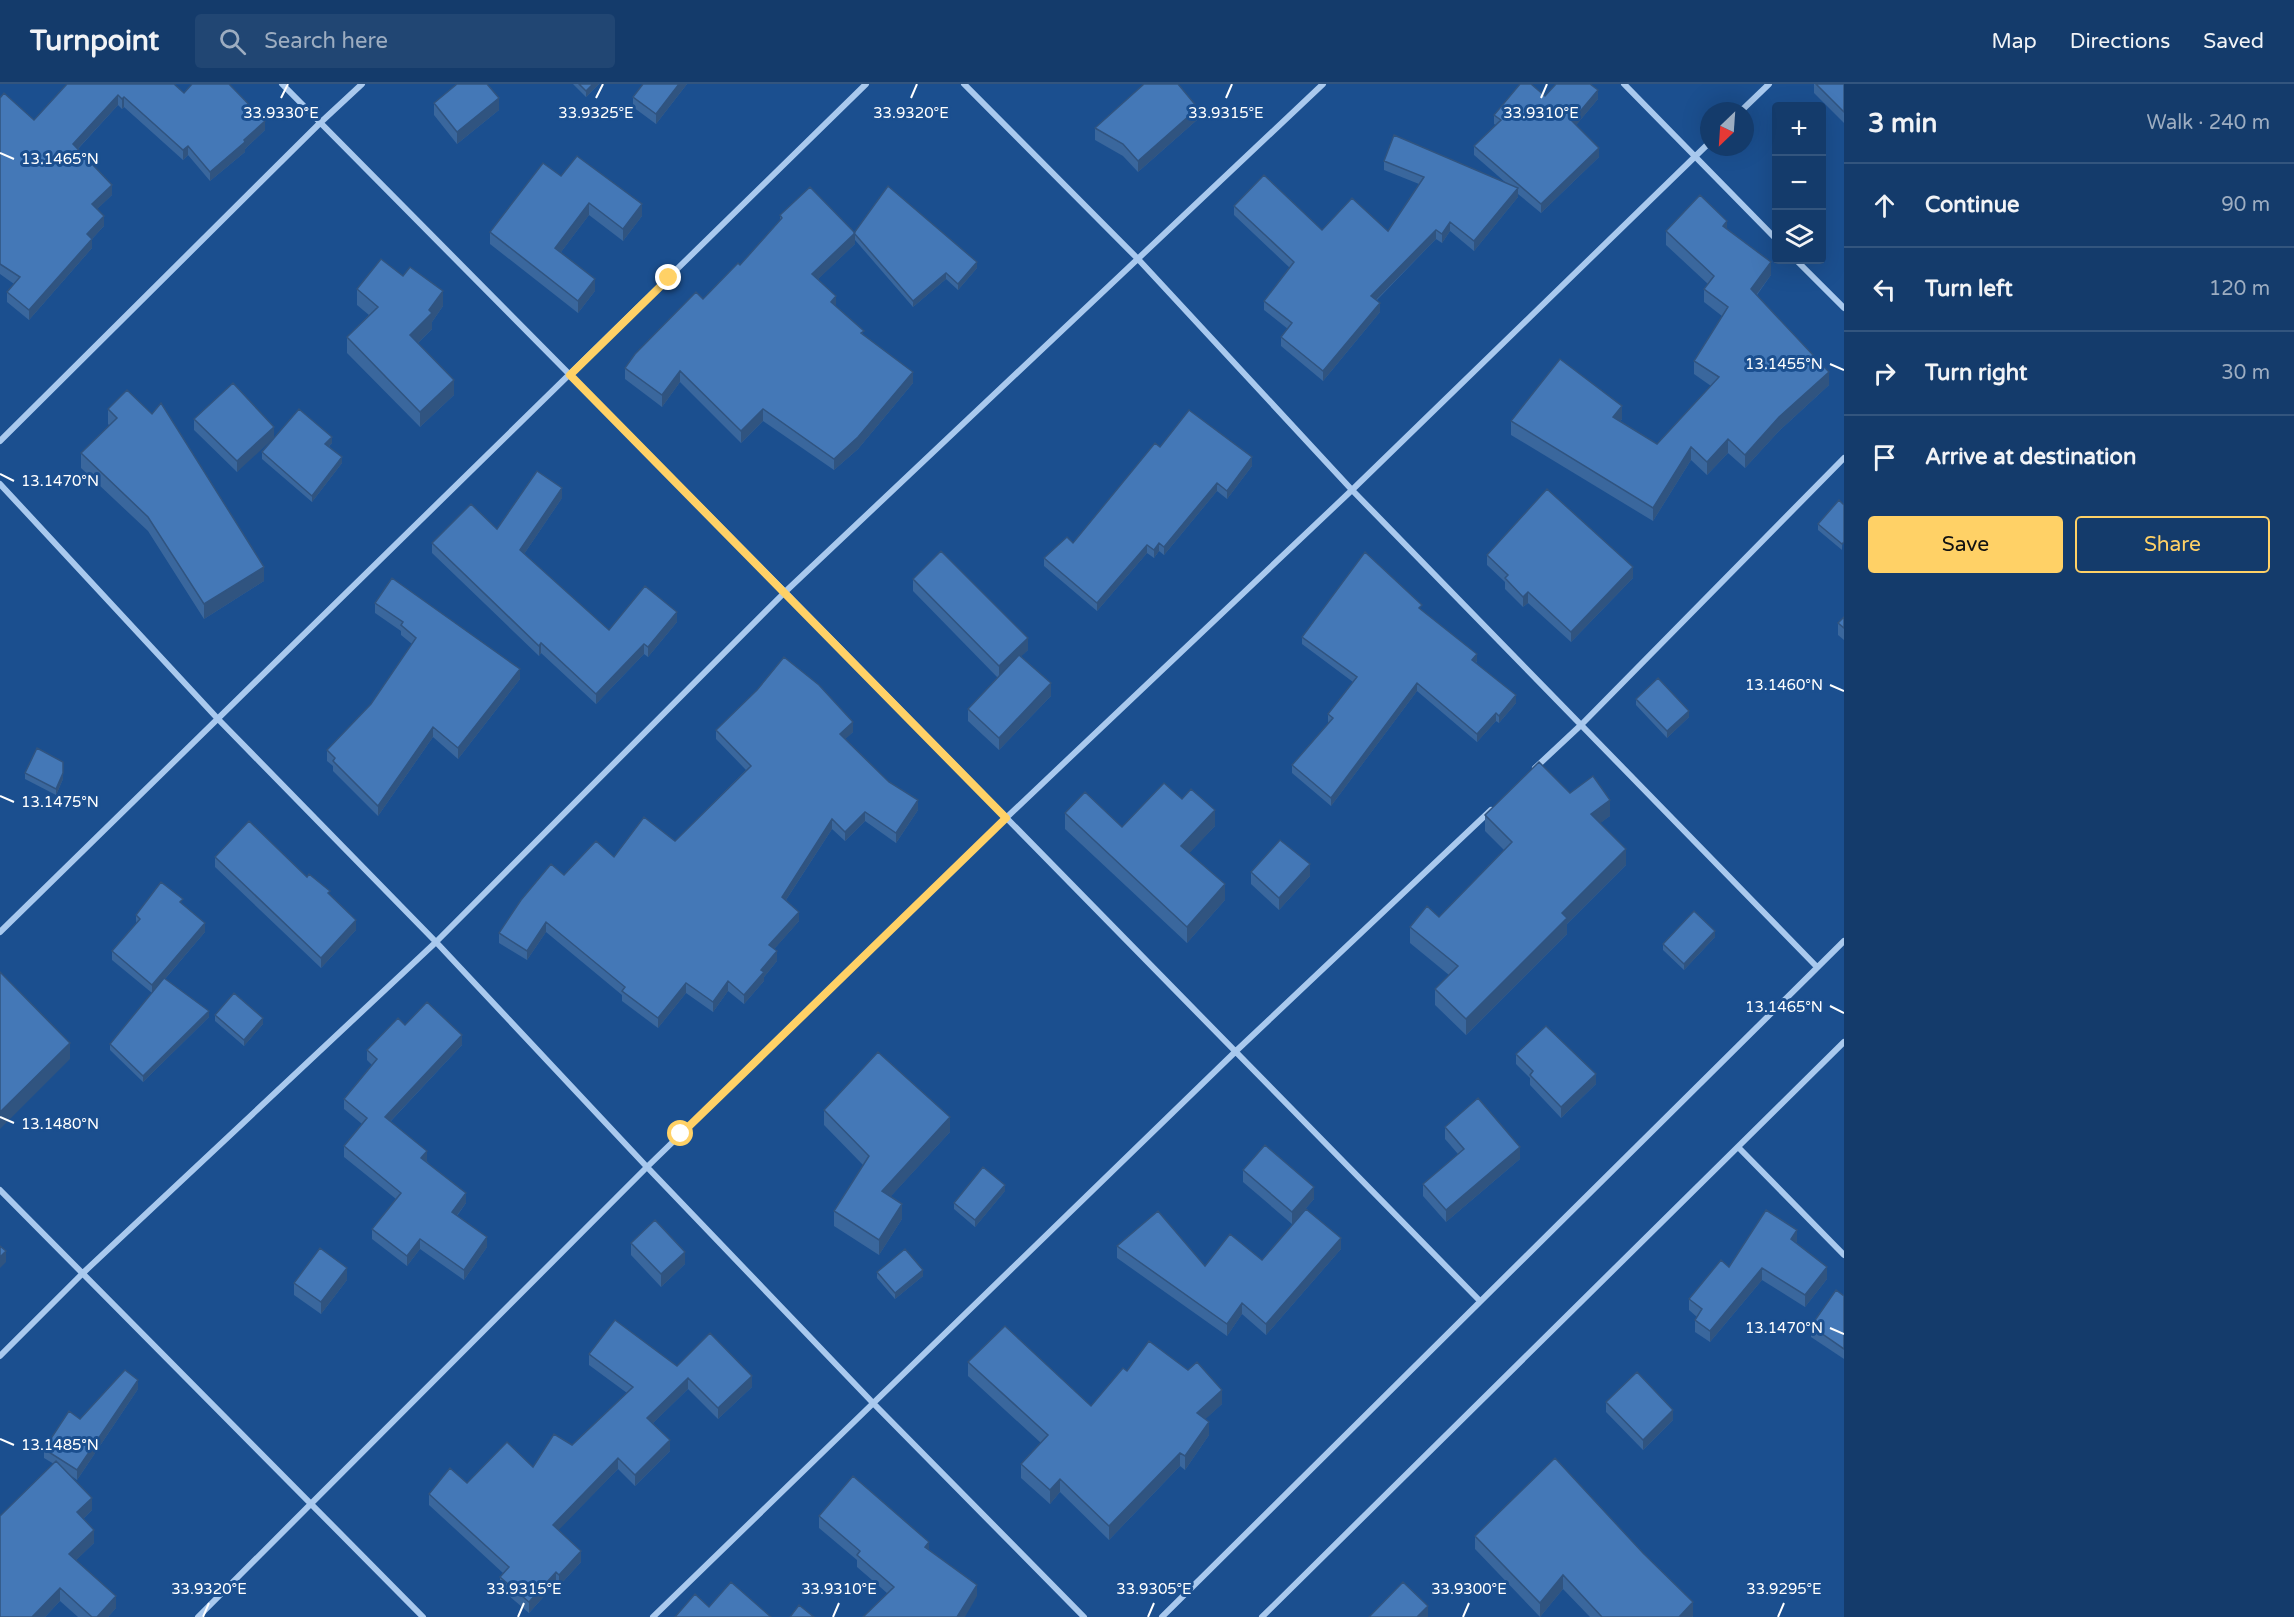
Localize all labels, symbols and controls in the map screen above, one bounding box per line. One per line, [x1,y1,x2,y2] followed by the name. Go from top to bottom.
[195,14,615,68] search box
[30,24,159,58] text: Turnpoint
[216,25,249,58] icon: search
[264,28,388,54] text: Search here
[1991,29,2037,54] text: Map
[2070,29,2170,54] text: Directions
[2203,29,2264,54] text: Saved
[1700,102,1754,156] north arrow
[1772,102,1826,264] map controls
[1772,102,1826,156] button: +
[243,104,319,122] text: 33.9330°E
[558,104,634,122] text: 33.9325°E
[873,104,949,122] text: 33.9320°E
[1188,104,1264,122] text: 33.9315°E
[1503,104,1579,122] text: 33.9310°E
[1868,108,1937,139] text: 3 min
[2147,111,2270,135] text: Walk · 240 m
[21,150,99,168] text: 13.1465°N
[1772,156,1826,210] button: −
[1868,189,1901,222] icon: ahead
[1925,192,2020,218] text: Continue
[2221,193,2270,217] text: 90 m
[1772,210,1826,264] button: layers
[655,264,681,290] route end
[1868,273,1901,306] icon: left
[1925,276,2013,302] text: Turn left
[2209,277,2270,301] text: 120 m
[1745,355,1823,373] text: 13.1455°N
[1868,357,1901,390] icon: right
[1925,360,2027,386] text: Turn right
[2221,361,2270,385] text: 30 m
[1868,441,1901,474] icon: arrive
[1925,444,2136,470] text: Arrive at destination
[21,472,99,490] text: 13.1470°N
[1868,516,2063,573] button: Save
[2075,516,2270,573] button: Share
[1745,676,1823,694] text: 13.1460°N
[21,793,99,811] text: 13.1475°N
[1745,998,1823,1016] text: 13.1465°N
[21,1115,99,1133] text: 13.1480°N
[667,1120,693,1146] route start
[1745,1319,1823,1337] text: 13.1470°N
[21,1436,99,1454] text: 13.1485°N
[171,1580,247,1598] text: 33.9320°E
[486,1580,562,1598] text: 33.9315°E
[801,1580,877,1598] text: 33.9310°E
[1116,1580,1192,1598] text: 33.9305°E
[1431,1580,1507,1598] text: 33.9300°E
[1746,1580,1822,1598] text: 33.9295°E

